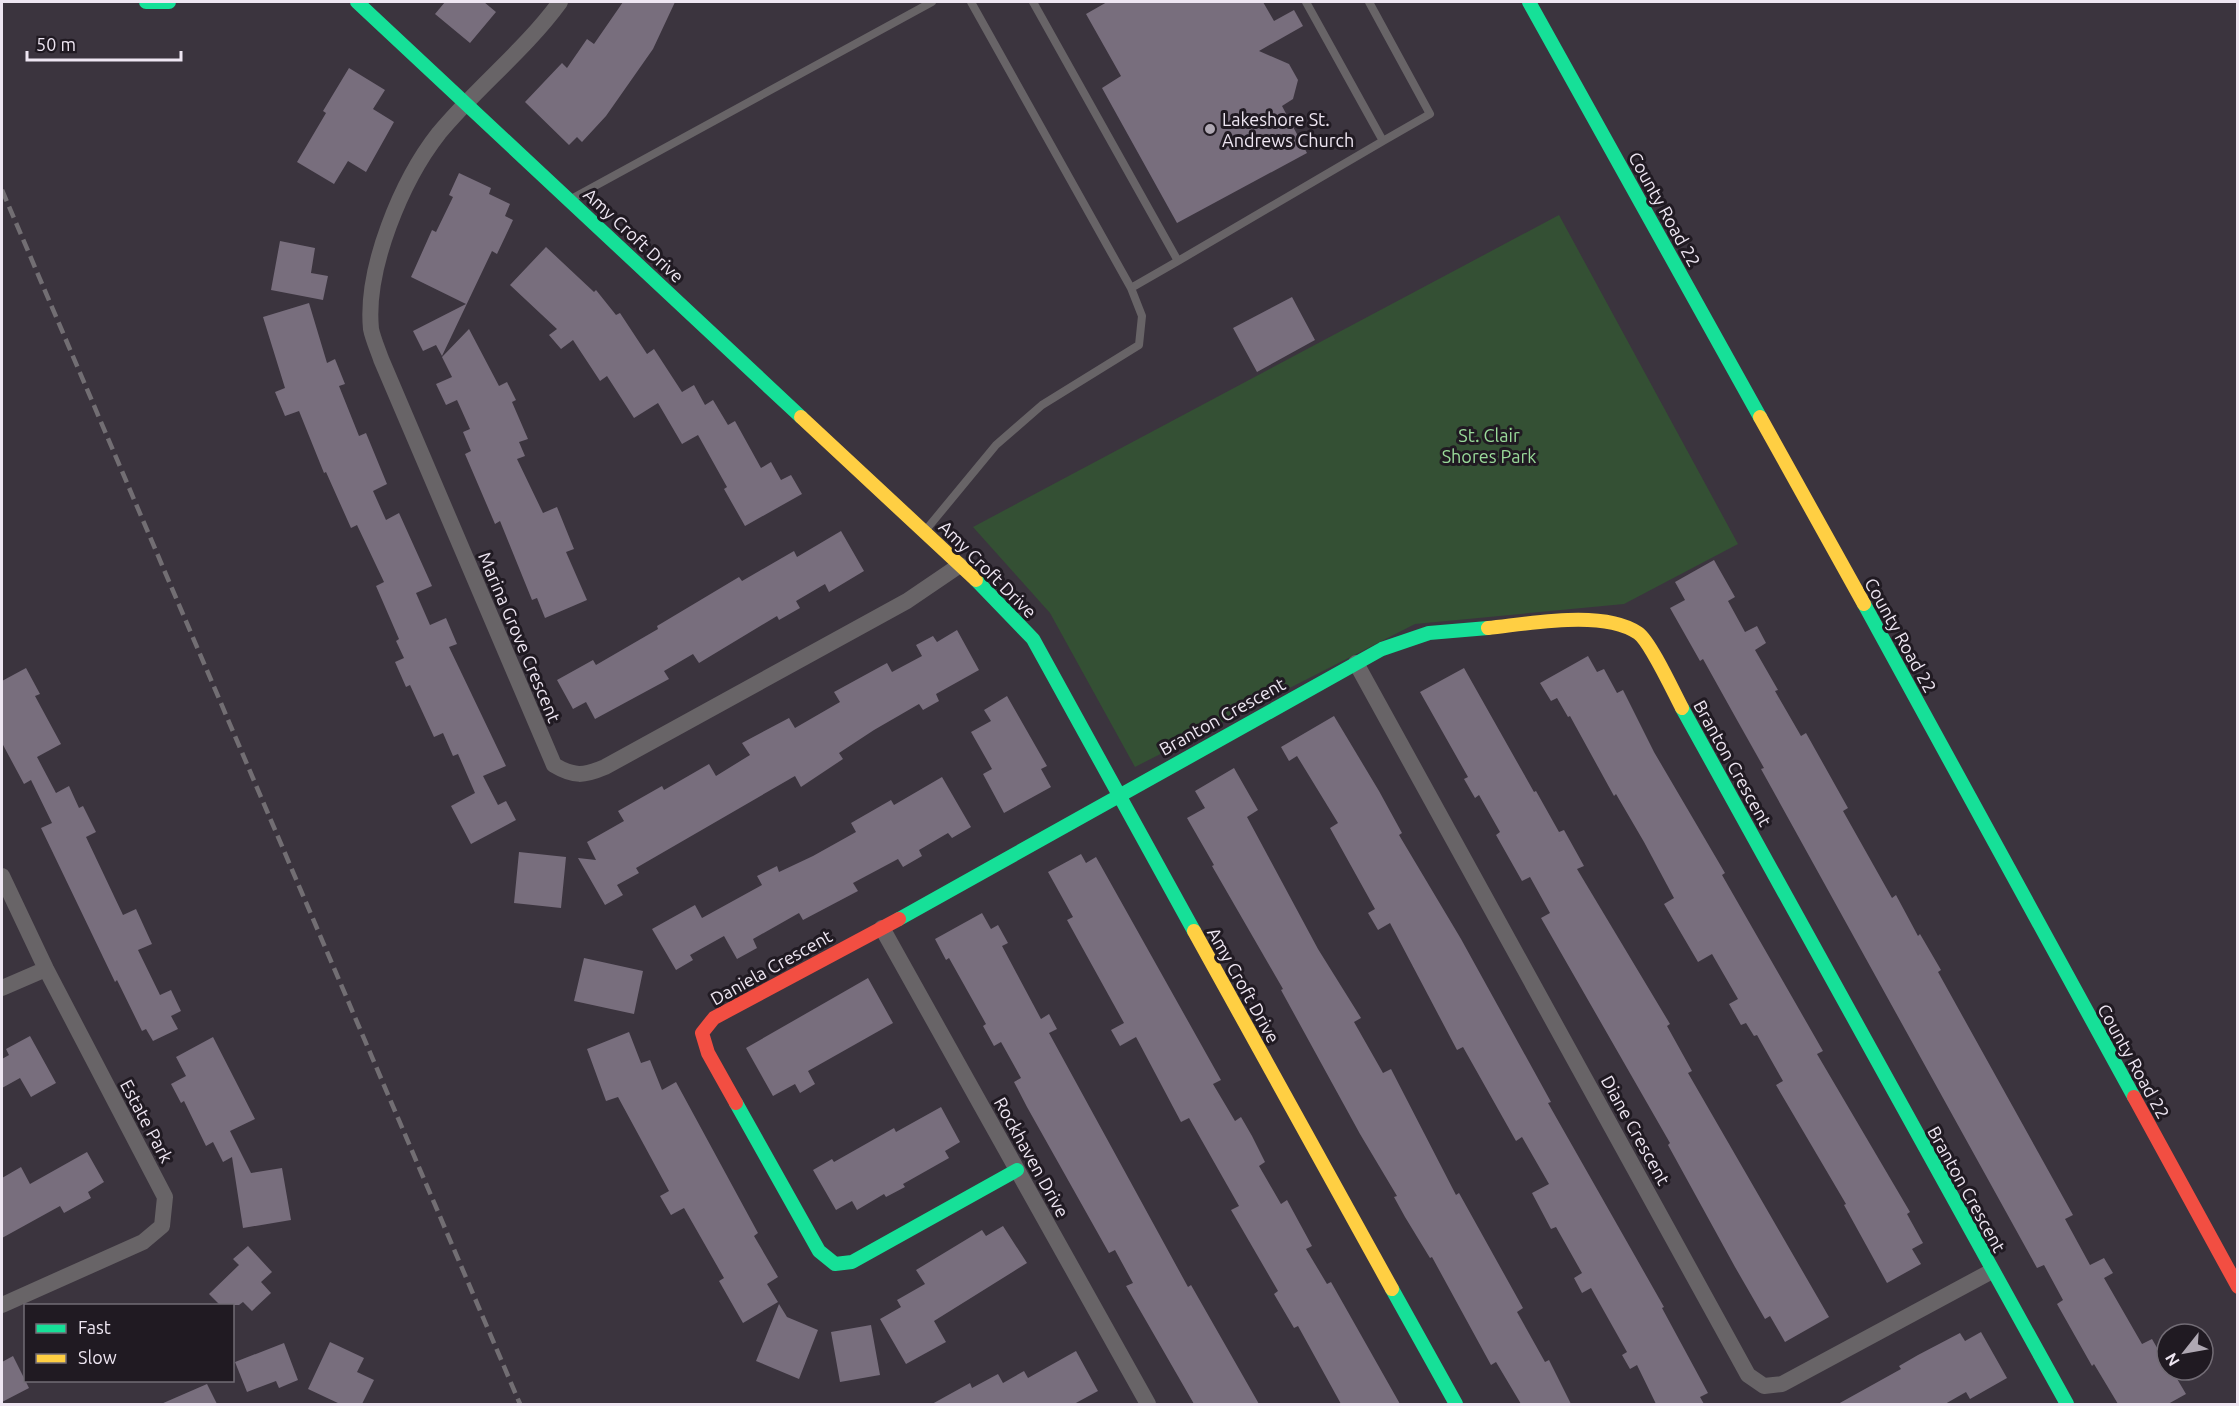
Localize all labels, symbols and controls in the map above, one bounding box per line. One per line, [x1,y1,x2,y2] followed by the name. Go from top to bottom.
[27,24,182,62] scale bar
[36,34,76,54] text: 50 m
[1222,109,1354,150] place label: Lakeshore St. Andrews Church
[1203,122,1217,136] marker: Lakeshore St. Andrews Church
[1625,148,1705,270] street label: County Road 22
[580,184,688,286] street label: Amy Croft Drive
[1442,425,1536,466] park label: St. Clair Shores Park
[935,516,1041,622] street label: Amy Croft Drive
[475,549,565,725] street label: Marina Grove Crescent
[1861,574,1941,696] street label: County Road 22
[1156,673,1288,759] street label: Branton Crescent
[1690,697,1776,829] street label: Branton Crescent
[1204,924,1284,1046] street label: Amy Croft Drive
[707,925,835,1009] street label: Daniela Crescent
[2094,1000,2174,1122] street label: County Road 22
[1598,1072,1674,1188] street label: Diane Crescent
[117,1076,177,1166] street label: Estate Park
[991,1093,1073,1221] street label: Rockhaven Drive
[1924,1123,2010,1255] street label: Branton Crescent
[24,1304,234,1382] legend
[78,1317,111,1337] text: Fast
[2155,1322,2215,1382] north arrow
[78,1347,117,1367] text: Slow
[2161,1350,2183,1369] text: N

